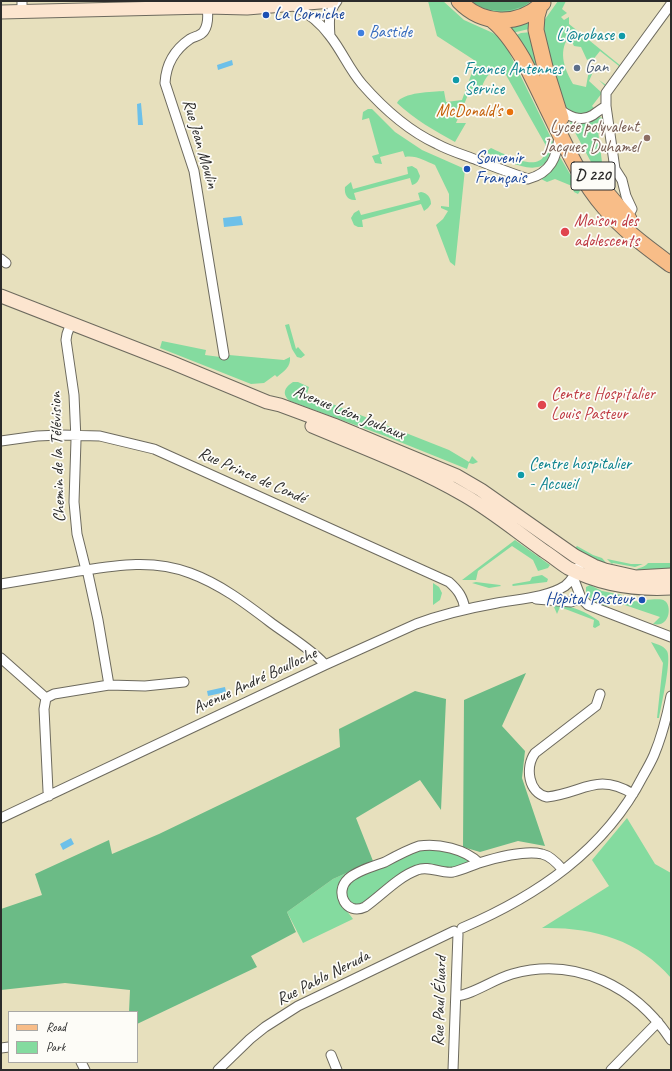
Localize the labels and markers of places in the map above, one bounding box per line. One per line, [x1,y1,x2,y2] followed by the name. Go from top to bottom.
[274,5,344,25] place label: La Corniche
[261,10,271,20] marker: La Corniche
[369,23,412,43] place label: Bastide
[556,26,614,46] place label: L'@robase
[356,28,366,38] marker: Bastide
[617,31,627,41] marker: L'@robase
[585,58,608,78] place label: Gan
[464,60,562,100] place label: France Antennes Service
[572,63,582,73] marker: Gan
[451,75,461,85] marker: France Antennes Service
[436,102,502,122] place label: McDonald's
[505,107,515,117] marker: McDonald's
[543,118,639,158] place label: Lycée polyvalent Jacques Duhamel
[642,133,652,143] marker: Lycée polyvalent Jacques Duhamel
[475,149,526,189] place label: Souvenir Français
[462,164,472,174] marker: Souvenir Français
[574,212,639,252] place label: Maison des adolescents
[559,226,571,238] marker: Maison des adolescents
[551,385,655,425] place label: Centre Hospitalier Louis Pasteur
[536,399,548,411] marker: Centre Hospitalier Louis Pasteur
[529,455,631,495] place label: Centre hospitalier - Accueil
[516,470,526,480] marker: Centre hospitalier - Accueil
[545,590,634,610] place label: Hôpital Pasteur
[637,595,647,605] marker: Hôpital Pasteur

